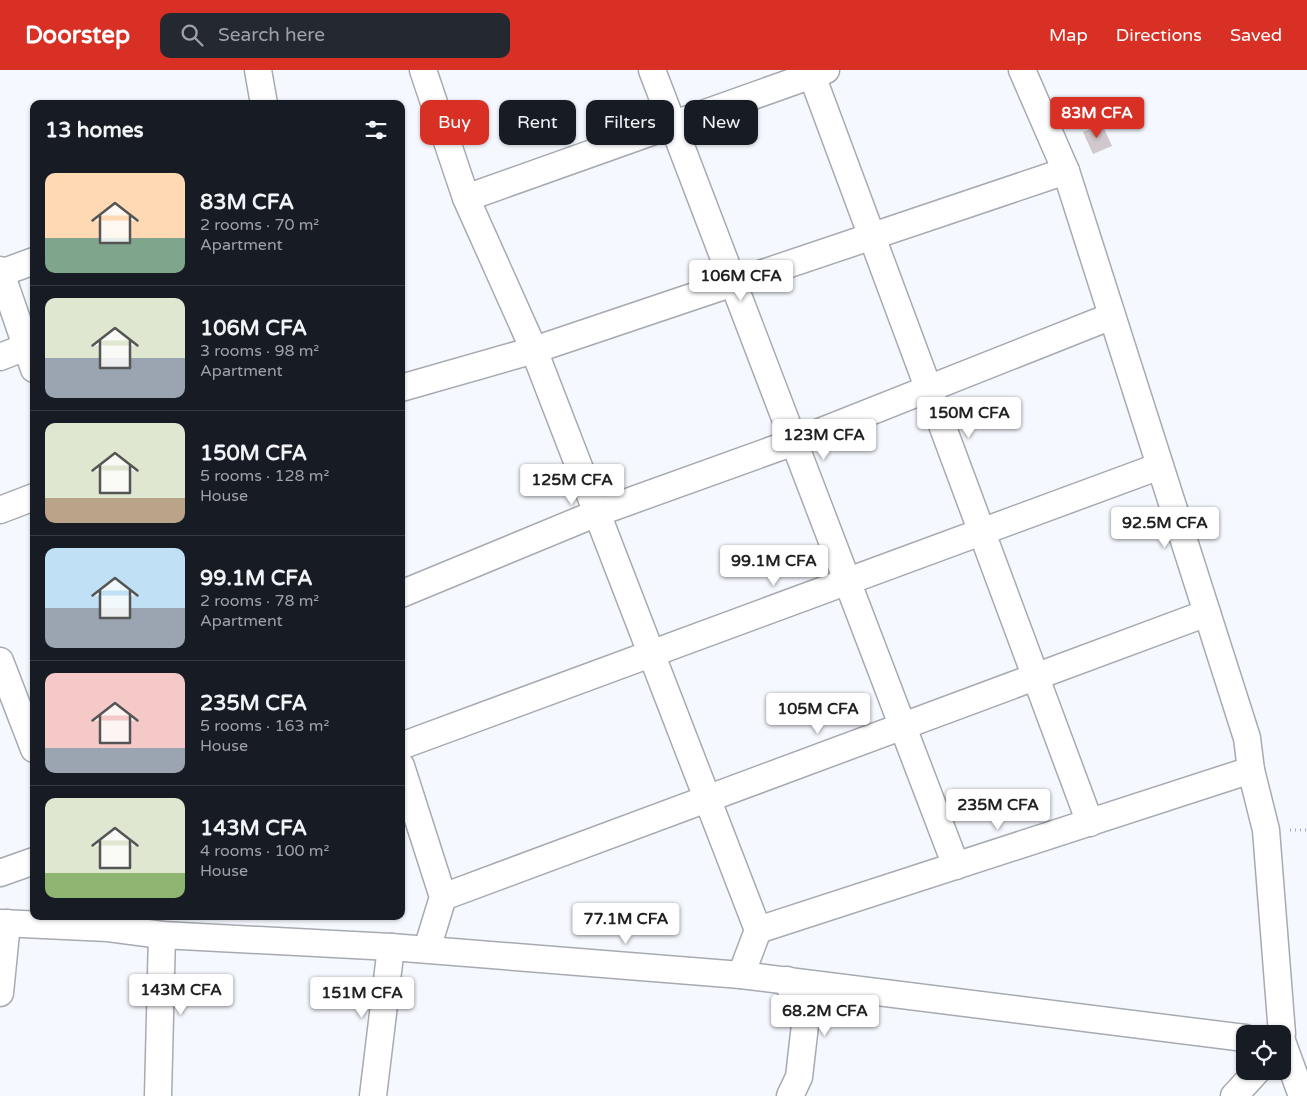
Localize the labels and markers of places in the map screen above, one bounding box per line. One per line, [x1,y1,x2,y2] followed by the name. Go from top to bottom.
[1051,97,1143,139] pin: 83M CFA
[689,260,793,302] pin: 106M CFA
[917,396,1021,439] pin: 150M CFA
[772,418,876,461] pin: 123M CFA
[520,464,624,506] pin: 125M CFA
[1108,506,1222,549] pin: 92.5M CFA
[717,544,831,587] pin: 99.1M CFA
[766,692,870,735] pin: 105M CFA
[946,788,1050,831] pin: 235M CFA
[569,902,683,945] pin: 77.1M CFA
[129,974,233,1016] pin: 143M CFA
[310,976,414,1019] pin: 151M CFA
[768,994,882,1037] pin: 68.2M CFA

